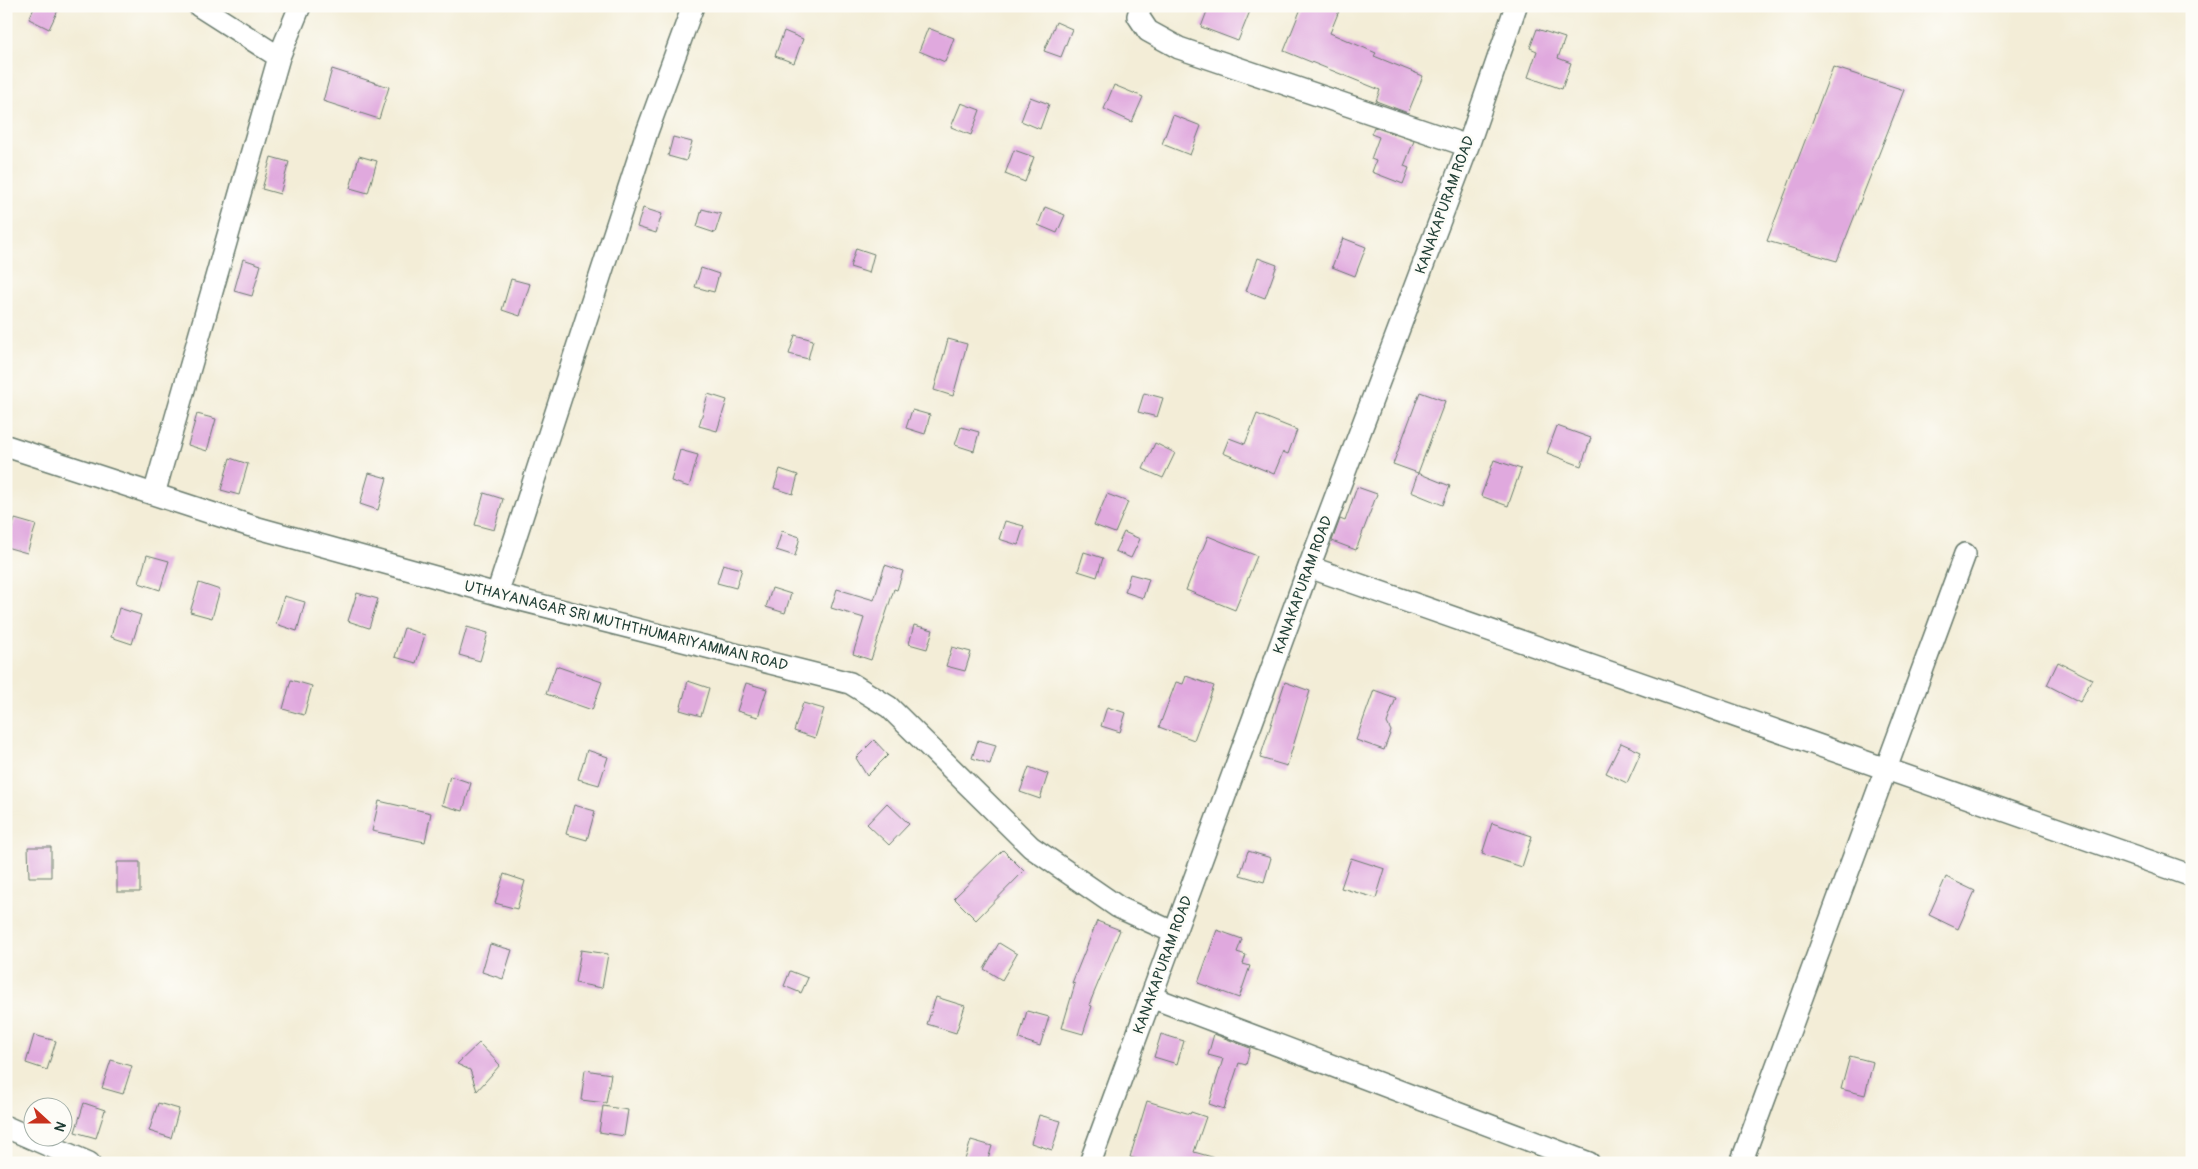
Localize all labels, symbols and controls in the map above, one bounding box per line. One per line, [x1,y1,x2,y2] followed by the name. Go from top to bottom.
[1411,133,1479,277] street label: KANAKAPURAM ROAD
[1269,513,1337,657] street label: KANAKAPURAM ROAD
[462,577,790,675] street label: UTHAYANAGAR SRI MUTHTHUMARIYAMMAN ROAD
[1129,893,1197,1037] street label: KANAKAPURAM ROAD
[22,1096,72,1146] north arrow
[50,1119,69,1134] text: N

